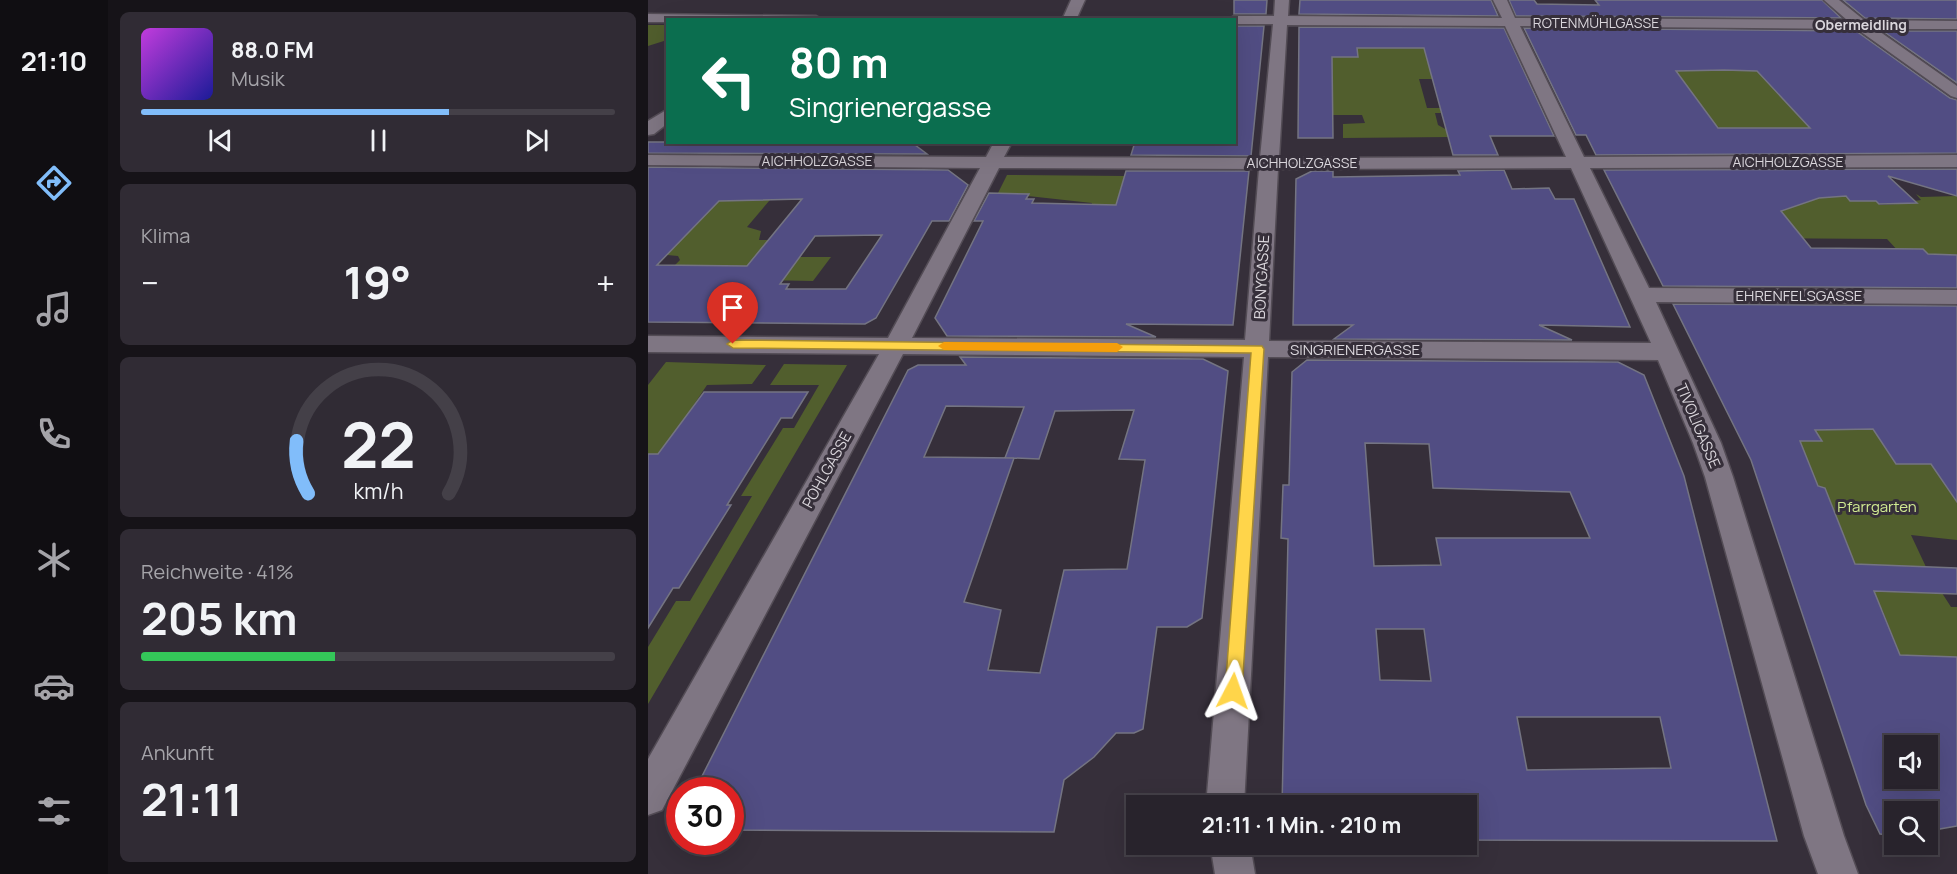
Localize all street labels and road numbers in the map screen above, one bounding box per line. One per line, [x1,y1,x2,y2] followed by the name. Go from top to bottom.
[1533,13,1659,32] street label: ROTENMÜHLGASSE
[762,151,872,170] street label: AICHHOLZGASSE
[1733,152,1843,171] street label: AICHHOLZGASSE
[1247,153,1357,172] street label: AICHHOLZGASSE
[1249,234,1274,320] street label: BONYGASSE
[1736,285,1862,306] street label: EHRENFELSGASSE
[1290,339,1420,360] street label: SINGRIENERGASSE
[1671,380,1726,471] street label: TIVOLIGASSE
[797,428,856,512] street label: POHLGASSE

